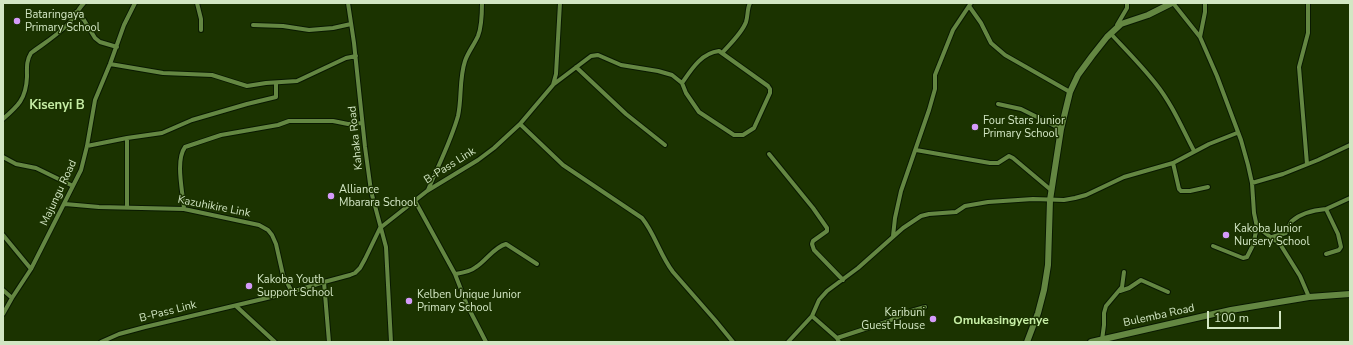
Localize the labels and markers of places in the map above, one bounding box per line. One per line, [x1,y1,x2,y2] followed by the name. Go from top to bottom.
[25,8,100,34] place label: Bataringaya Primary School
[12,16,22,26] marker: Bataringaya Primary School
[983,114,1065,140] place label: Four Stars Junior Primary School
[970,122,980,132] marker: Four Stars Junior Primary School
[339,183,416,209] place label: Alliance Mbarara School
[326,191,336,201] marker: Alliance Mbarara School
[1234,222,1310,248] place label: Kakoba Junior Nursery School
[1221,230,1231,240] marker: Kakoba Junior Nursery School
[257,273,333,299] place label: Kakoba Youth Support School
[244,281,254,291] marker: Kakoba Youth Support School
[417,288,521,314] place label: Kelben Unique Junior Primary School
[404,296,414,306] marker: Kelben Unique Junior Primary School
[861,306,925,332] place label: Karibuni Guest House
[928,314,938,324] marker: Karibuni Guest House

